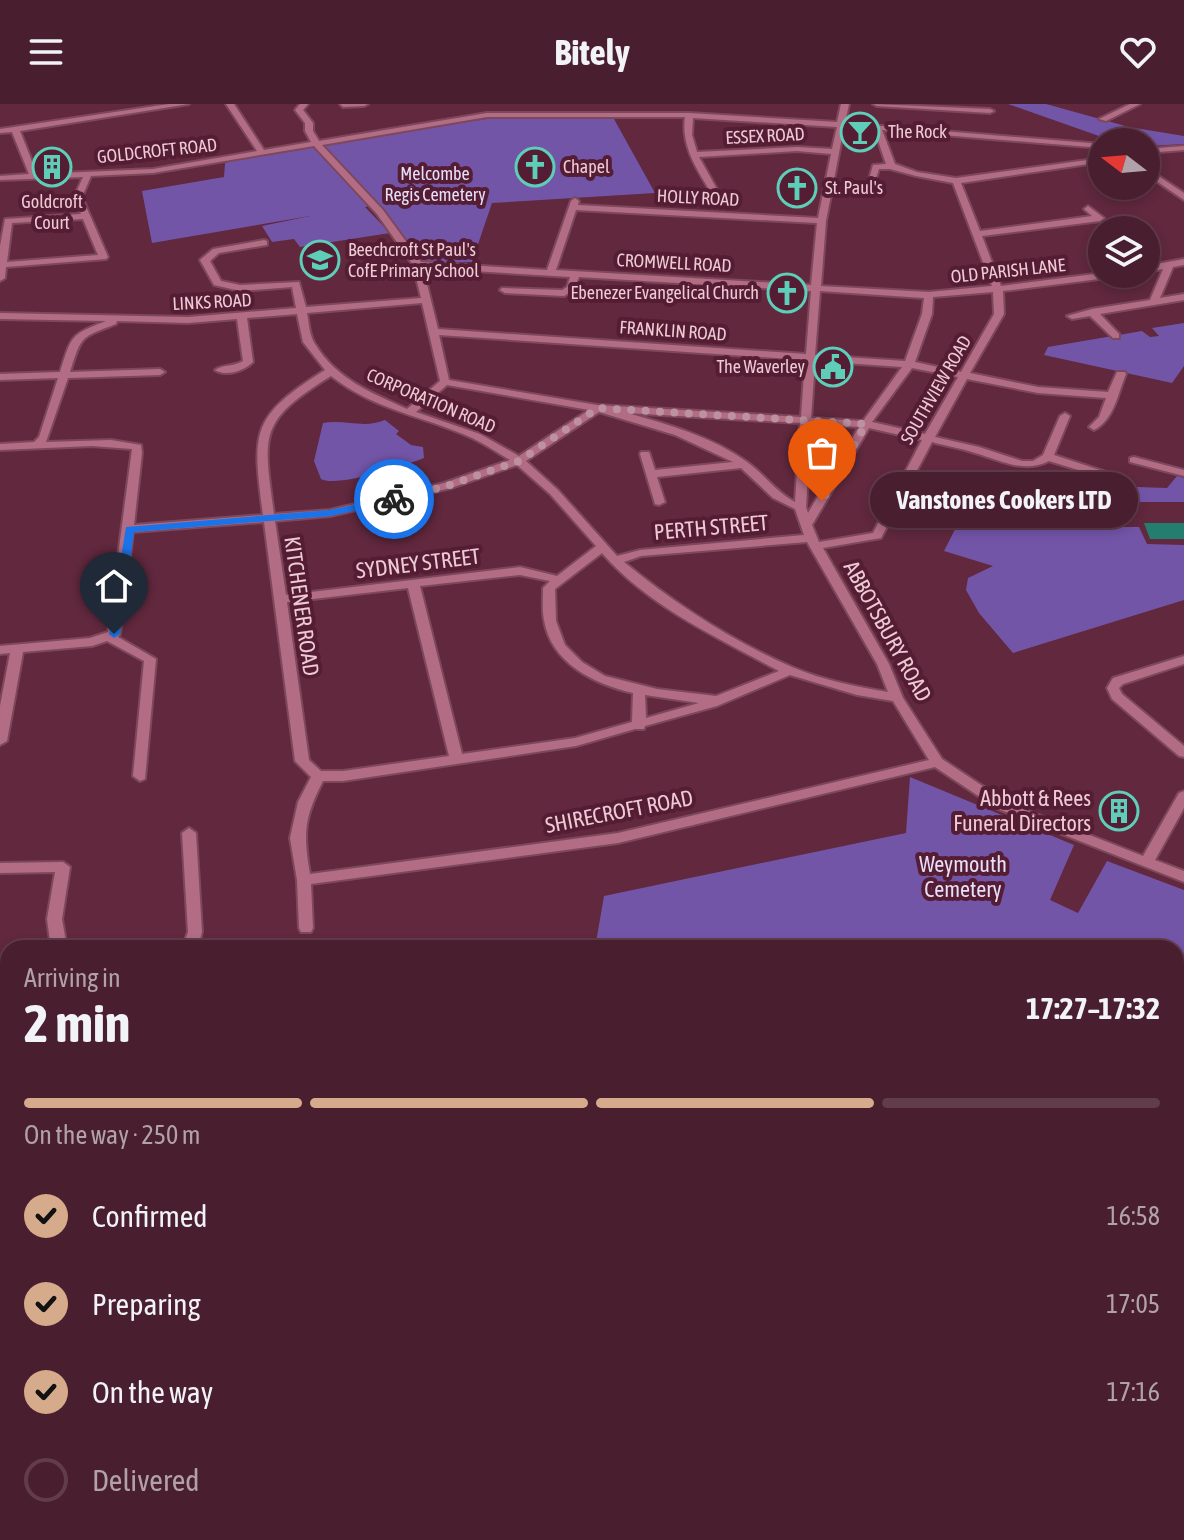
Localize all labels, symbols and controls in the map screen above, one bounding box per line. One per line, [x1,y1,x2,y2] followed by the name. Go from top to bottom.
[24,30,68,74] icon: menu
[1116,30,1160,74] icon: heart
[554,31,630,73] text: Bitely
[839,111,881,153] bar icon: The Rock
[888,121,947,142] place label: The Rock
[725,123,805,148] street label: ESSEX ROAD
[1088,128,1160,200] north arrow
[1088,128,1160,288] map controls
[96,134,218,167] street label: GOLDCROFT ROAD
[31,146,73,188] building icon: Goldcroft Court
[514,146,556,188] church icon: Chapel
[563,156,610,177] place label: Chapel
[384,163,486,205] park label: Melcombe Regis Cemetery
[776,167,818,209] church icon: St. Paul's
[825,177,883,198] place label: St. Paul's
[656,185,740,210] street label: HOLLY ROAD
[21,191,83,233] place label: Goldcroft Court
[1088,216,1160,288] button: layers
[299,239,341,281] school or university icon: Beechcroft St Paul's CofE Primary School
[348,239,479,281] place label: Beechcroft St Paul's CofE Primary School
[616,249,732,276] street label: CROMWELL ROAD
[950,254,1067,287] street label: OLD PARISH LANE
[766,272,808,314] church icon: Ebenezer Evangelical Church
[571,282,759,303] place label: Ebenezer Evangelical Church
[172,289,252,314] street label: LINKS ROAD
[619,316,727,345] street label: FRANKLIN ROAD
[896,332,975,448] street label: SOUTHVIEW ROAD
[812,346,854,388] public building icon: The Waverley
[716,356,805,377] place label: The Waverley
[364,364,499,437] street label: CORPORATION ROAD
[788,419,856,501] pin
[800,431,844,475] icon: bag
[354,459,434,539] courier
[870,473,1138,529] callout: Vanstones Cookers LTD
[372,477,416,521] icon: bike
[896,485,1112,515] text: Vanstones Cookers LTD
[653,509,770,545] street label: PERTH STREET
[279,534,325,678] street label: KITCHENER ROAD
[354,542,482,584] street label: SYDNEY STREET
[80,552,148,634] pin
[839,556,937,706] street label: ABBOTSBURY ROAD
[92,564,136,608] icon: home
[543,784,695,838] street label: SHIRECROFT ROAD
[953,785,1091,836] place label: Abbott & Rees Funeral Directors
[1098,790,1140,832] building icon: Abbott & Rees Funeral Directors
[919,851,1007,902] park label: Weymouth Cemetery
[24,963,121,993] text: Arriving in
[1026,991,1160,1025] text: 17:27–17:32
[24,993,130,1053] text: 2 min
[24,1120,201,1150] text: On the way · 250 m
[24,1194,68,1238] icon: check
[92,1199,207,1233] text: Confirmed
[1106,1201,1160,1231] text: 16:58
[24,1282,68,1326] icon: check
[92,1287,201,1321] text: Preparing
[1106,1289,1160,1319] text: 17:05
[24,1370,68,1414] icon: check
[92,1375,213,1409] text: On the way
[1106,1377,1160,1407] text: 17:16
[92,1463,200,1497] text: Delivered

